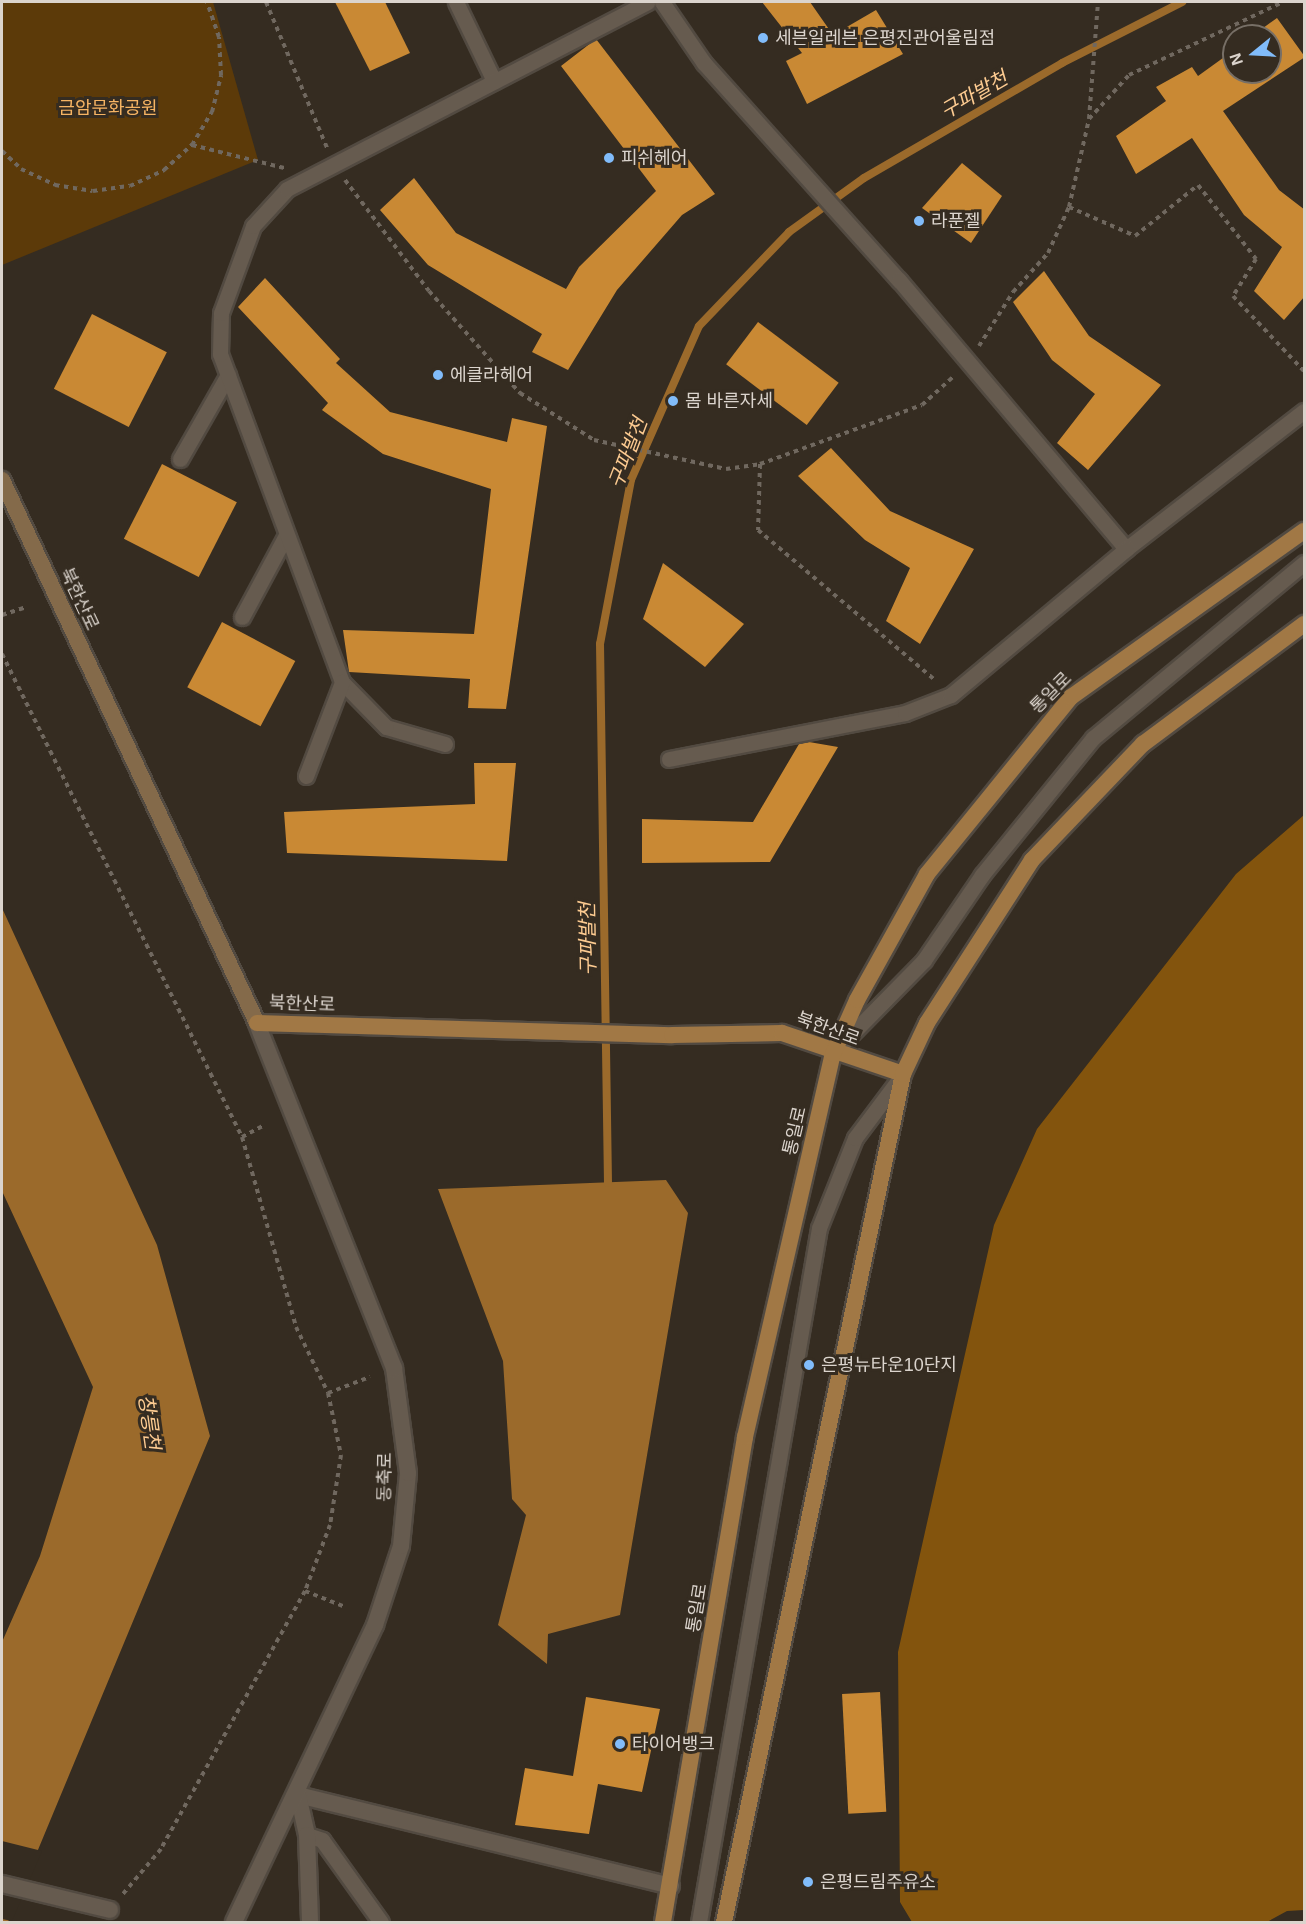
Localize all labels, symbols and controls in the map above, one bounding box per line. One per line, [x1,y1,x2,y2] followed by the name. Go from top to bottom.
[1222,24,1282,84] north arrow
[775,27,995,49] place label: 세븐일레븐 은평진관어울림점
[756,31,770,45] marker: 세븐일레븐 은평진관어울림점
[1226,51,1246,67] text: N
[936,66,1012,124] water label: 구파발천
[58,97,158,119] park label: 금암문화공원
[621,147,687,169] place label: 피쉬헤어
[602,151,616,165] marker: 피쉬헤어
[931,210,981,232] place label: 라푼젤
[912,214,926,228] marker: 라푼젤
[450,364,533,386] place label: 에클라헤어
[431,368,445,382] marker: 에클라헤어
[685,390,773,412] place label: 몸 바른자세
[666,394,680,408] marker: 몸 바른자세
[604,414,652,492] water label: 구파발천
[55,564,103,634] street label: 북한산로
[1026,668,1076,718] street label: 통일로
[575,902,601,976] water label: 구파발천
[269,992,335,1016] street label: 북한산로
[793,1008,863,1050] street label: 북한산로
[779,1104,811,1158] street label: 통일로
[821,1354,957,1376] place label: 은평뉴타운10단지
[802,1358,816,1372] marker: 은평뉴타운10단지
[133,1393,165,1451] water label: 창릉천
[374,1452,396,1502] street label: 동축로
[682,1582,712,1634] street label: 통일로
[632,1733,715,1755] place label: 타이어뱅크
[613,1737,627,1751] marker: 타이어뱅크
[820,1871,936,1893] place label: 은평드림주유소
[801,1875,815,1889] marker: 은평드림주유소

